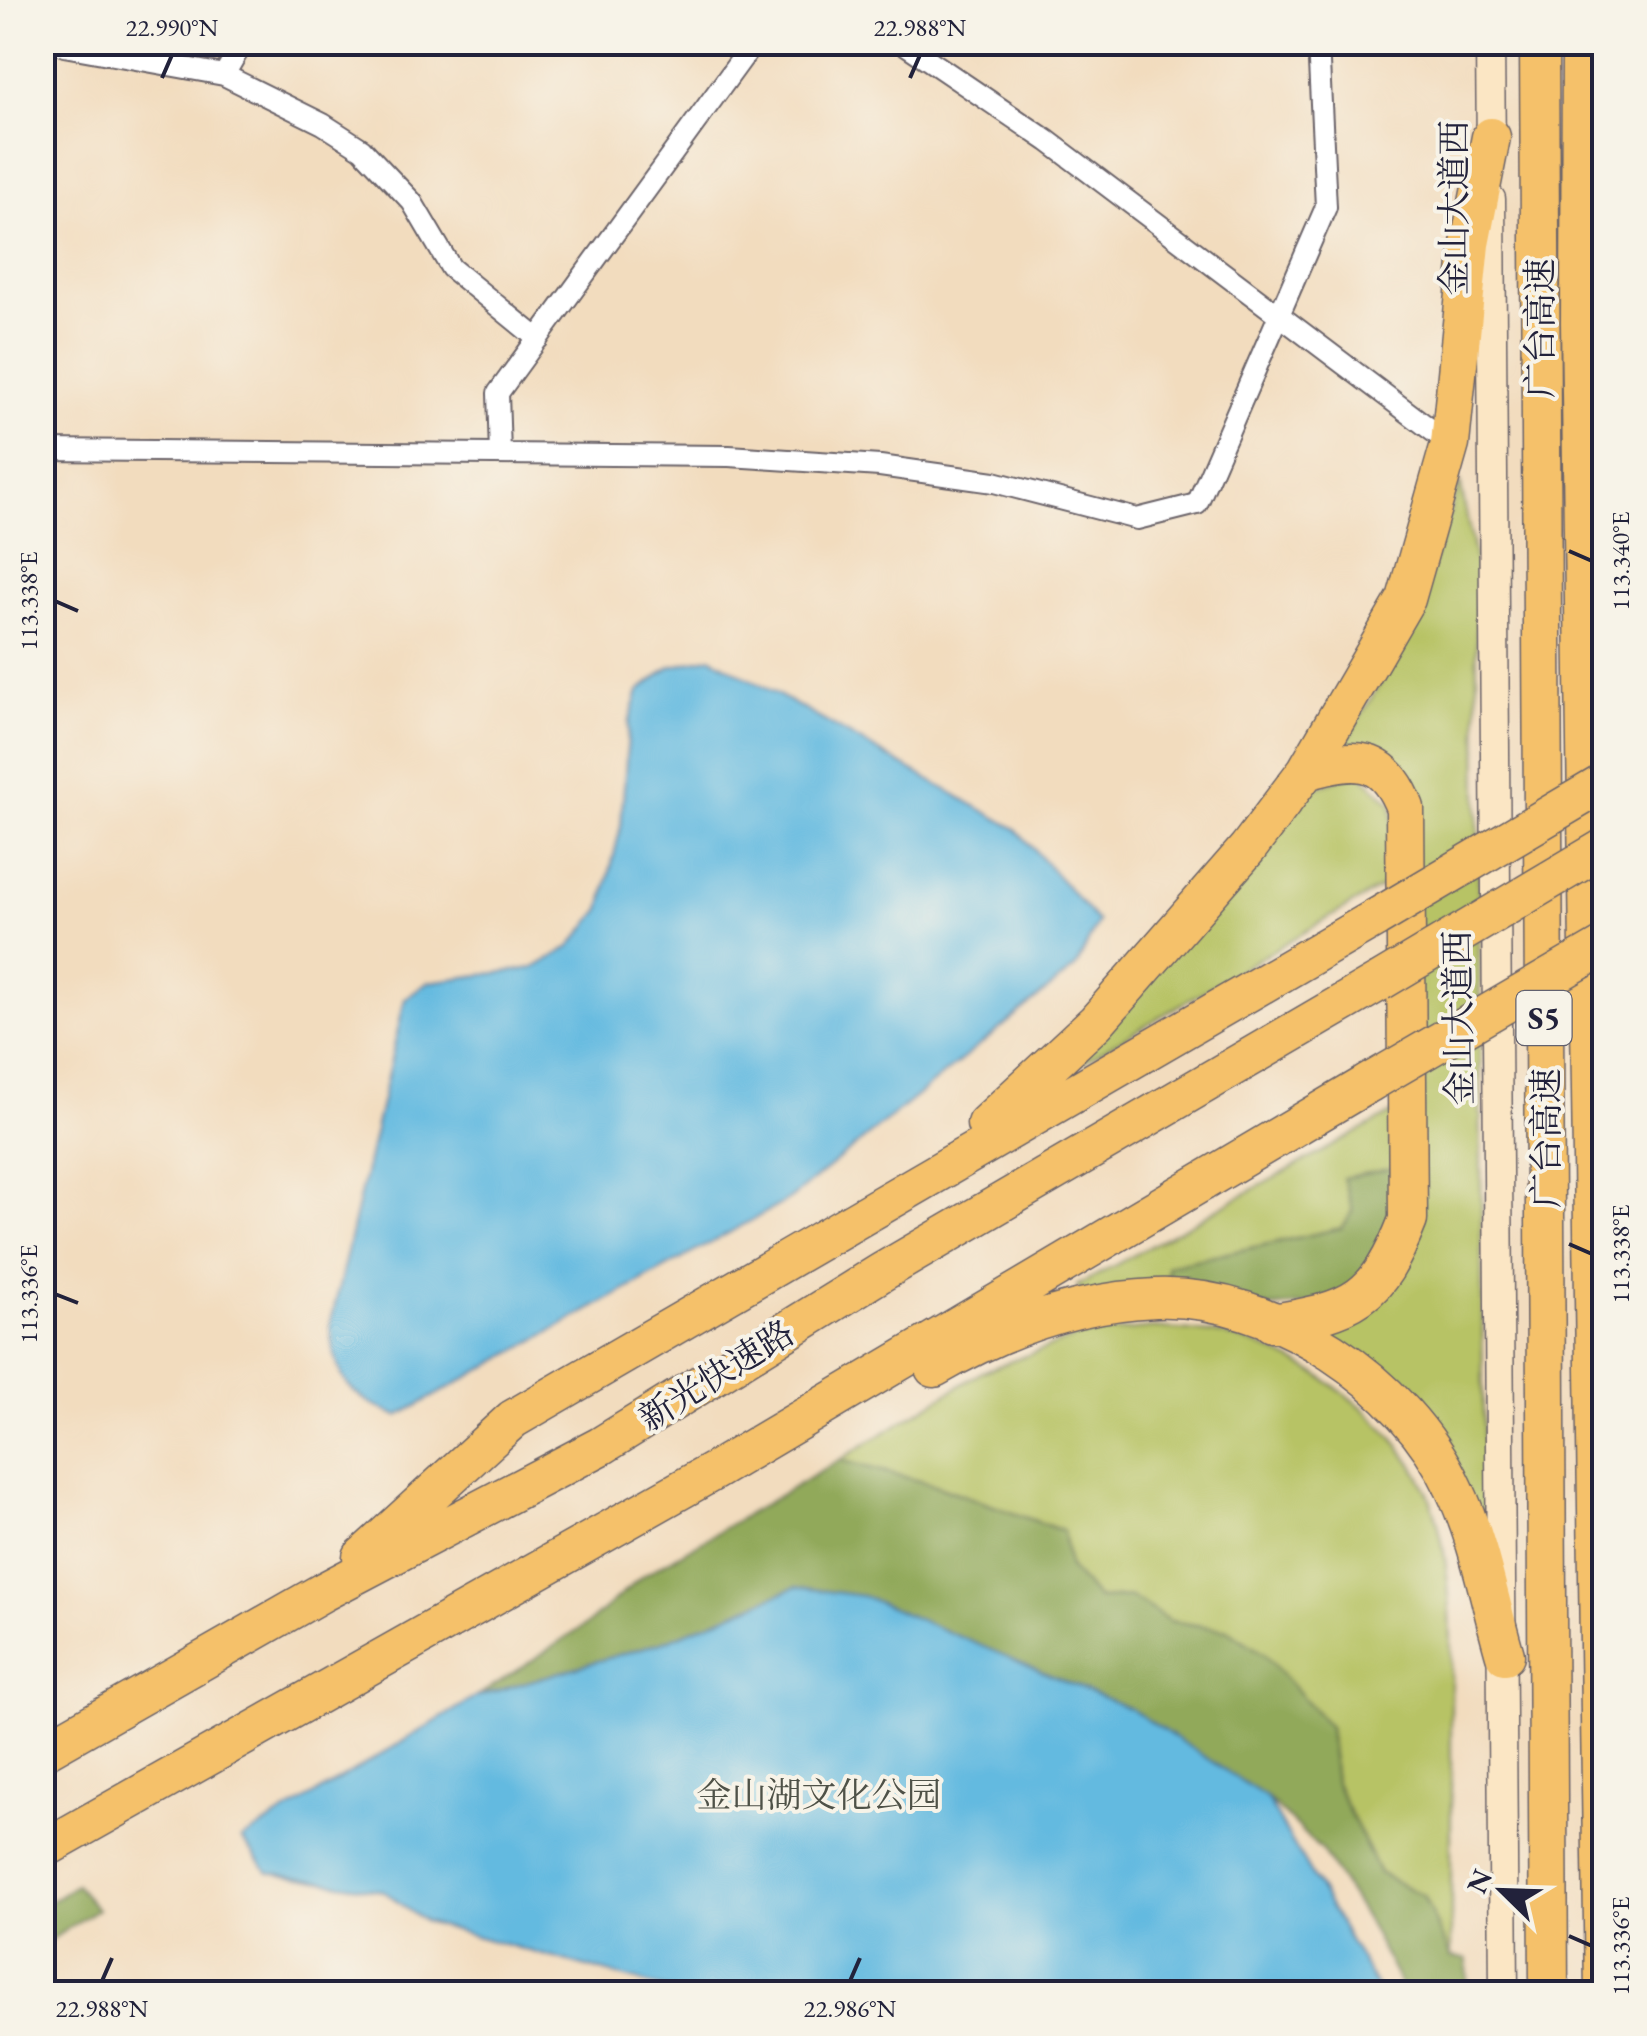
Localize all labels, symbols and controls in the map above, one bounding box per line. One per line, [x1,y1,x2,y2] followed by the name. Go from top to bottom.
[126,11,219,43] text: 22.990°N
[874,11,967,43] text: 22.988°N
[1431,120,1476,296] street label: 金山大道西
[1517,258,1562,398] street label: 广台高速
[1604,511,1636,611] text: 113.340°E
[12,551,44,651] text: 113.338°E
[1434,930,1482,1106] street label: 金山大道西
[1516,991,1572,1045] road number: S5
[1523,1068,1568,1208] street label: 广台高速
[1604,1204,1636,1304] text: 113.338°E
[12,1244,44,1344] text: 113.336°E
[630,1310,802,1440] street label: 新光快速路
[696,1772,942,1817] park label: 金山湖文化公园
[1452,1841,1552,1941] north arrow
[1458,1863,1500,1899] text: N
[1604,1896,1636,1996] text: 113.336°E
[56,1992,149,2024] text: 22.988°N
[804,1992,897,2024] text: 22.986°N

